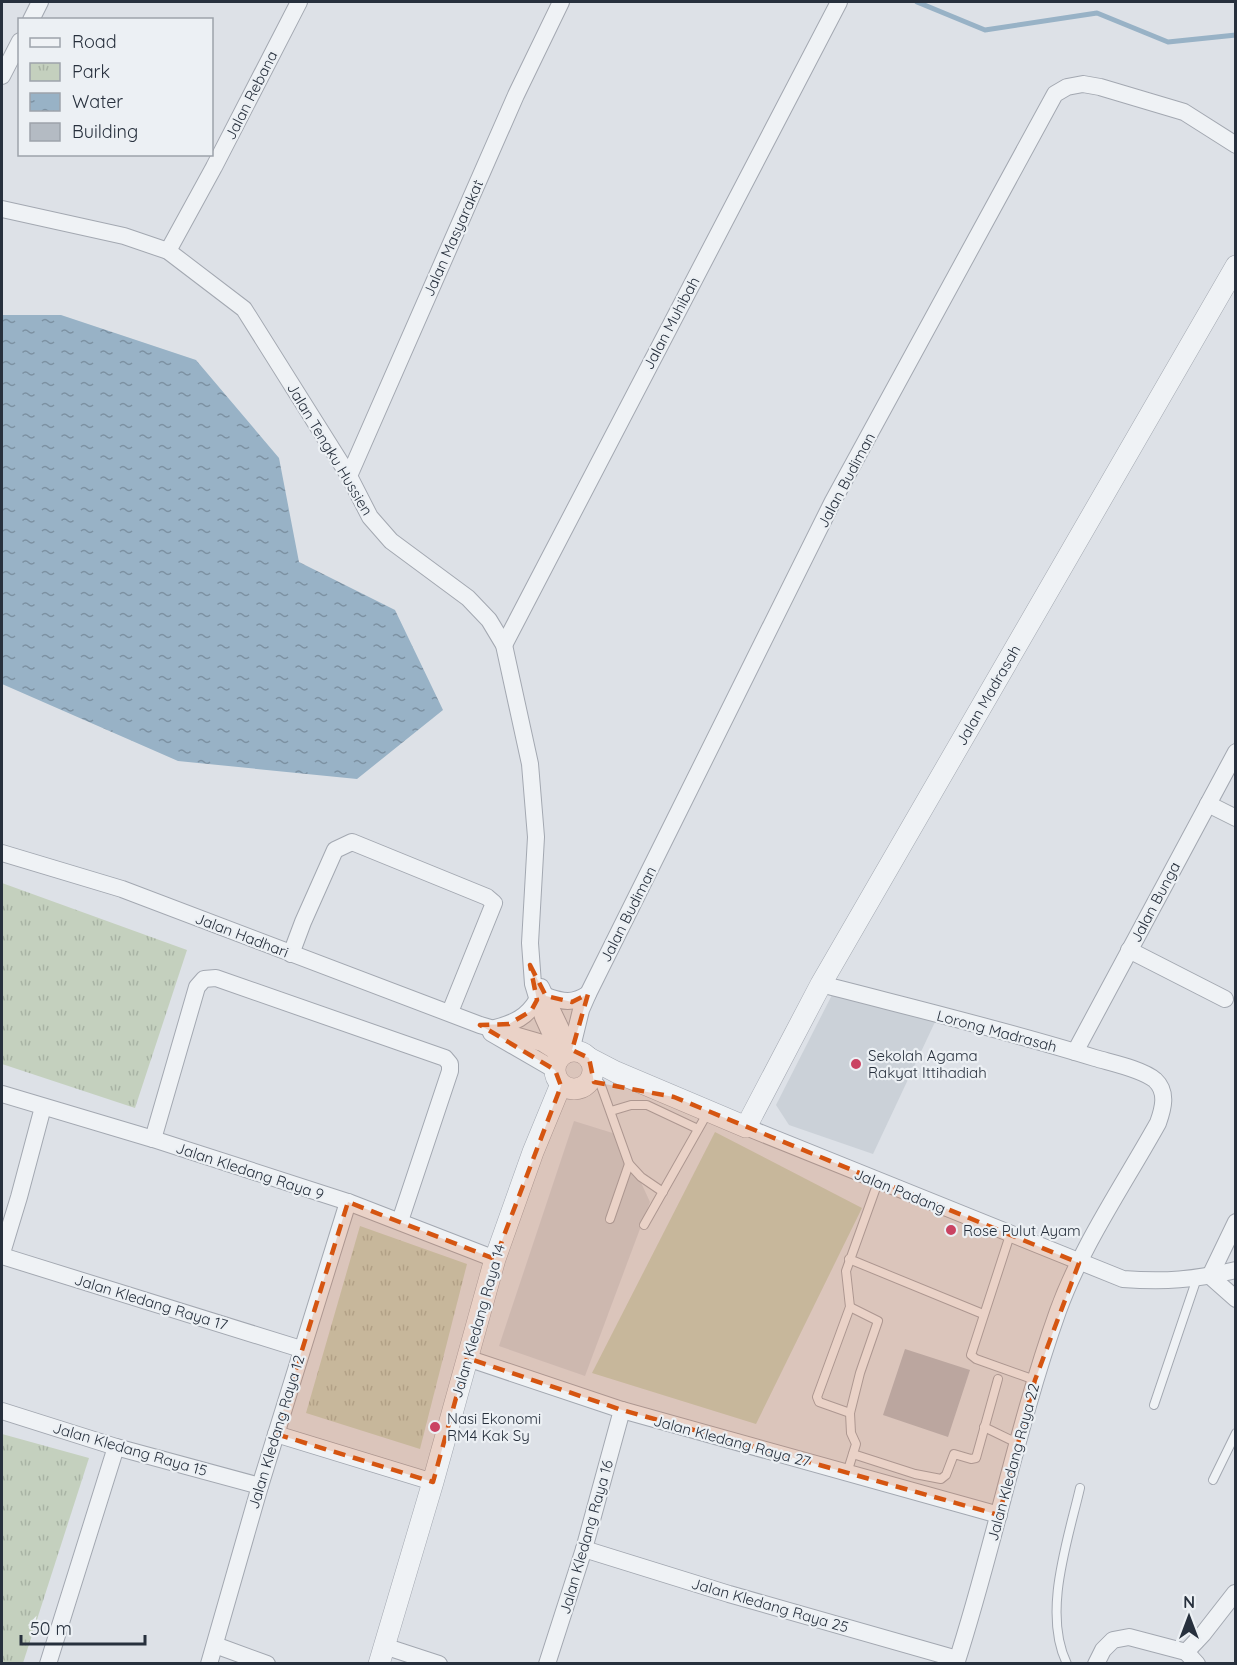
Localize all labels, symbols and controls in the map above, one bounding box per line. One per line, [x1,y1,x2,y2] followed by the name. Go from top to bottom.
[18,18,213,156] legend
[72,30,117,53] text: Road
[220,47,282,143] street label: Jalan Rebana
[72,60,110,83] text: Park
[72,90,123,113] text: Water
[72,120,138,143] text: Building
[419,177,487,299] street label: Jalan Masyarakat
[639,273,703,373] street label: Jalan Muhibah
[283,379,377,519] street label: Jalan Tengku Hussien
[813,429,879,531] street label: Jalan Budiman
[952,641,1024,749] street label: Jalan Madrasah
[1126,859,1184,945] street label: Jalan Bunga
[596,863,660,965] street label: Jalan Budiman
[193,908,291,962] street label: Jalan Hadhari
[935,1006,1059,1056] street label: Lorong Madrasah
[868,1046,987,1082] place label: Sekolah Agama Rakyat Ittihadiah
[849,1057,863,1071] marker: Sekolah Agama Rakyat Ittihadiah
[174,1138,326,1204] street label: Jalan Kledang Raya 9
[851,1164,949,1218] street label: Jalan Padang
[963,1221,1081,1240] place label: Rose Pulut Ayam
[944,1223,958,1237] marker: Rose Pulut Ayam
[447,1242,509,1400] street label: Jalan Kledang Raya 14
[72,1270,230,1334] street label: Jalan Kledang Raya 17
[244,1353,308,1511] street label: Jalan Kledang Raya 12
[983,1381,1043,1543] street label: Jalan Kledang Raya 22
[447,1409,541,1445] place label: Nasi Ekonomi RM4 Kak Sy
[651,1411,813,1471] street label: Jalan Kledang Raya 27
[51,1418,209,1480] street label: Jalan Kledang Raya 15
[428,1420,442,1434] marker: Nasi Ekonomi RM4 Kak Sy
[555,1458,617,1616] street label: Jalan Kledang Raya 16
[689,1573,851,1637] street label: Jalan Kledang Raya 25
[1159,1587,1219,1647] north arrow
[1183,1592,1195,1612] text: N
[21,1608,146,1646] scale bar
[30,1617,72,1640] text: 50 m

